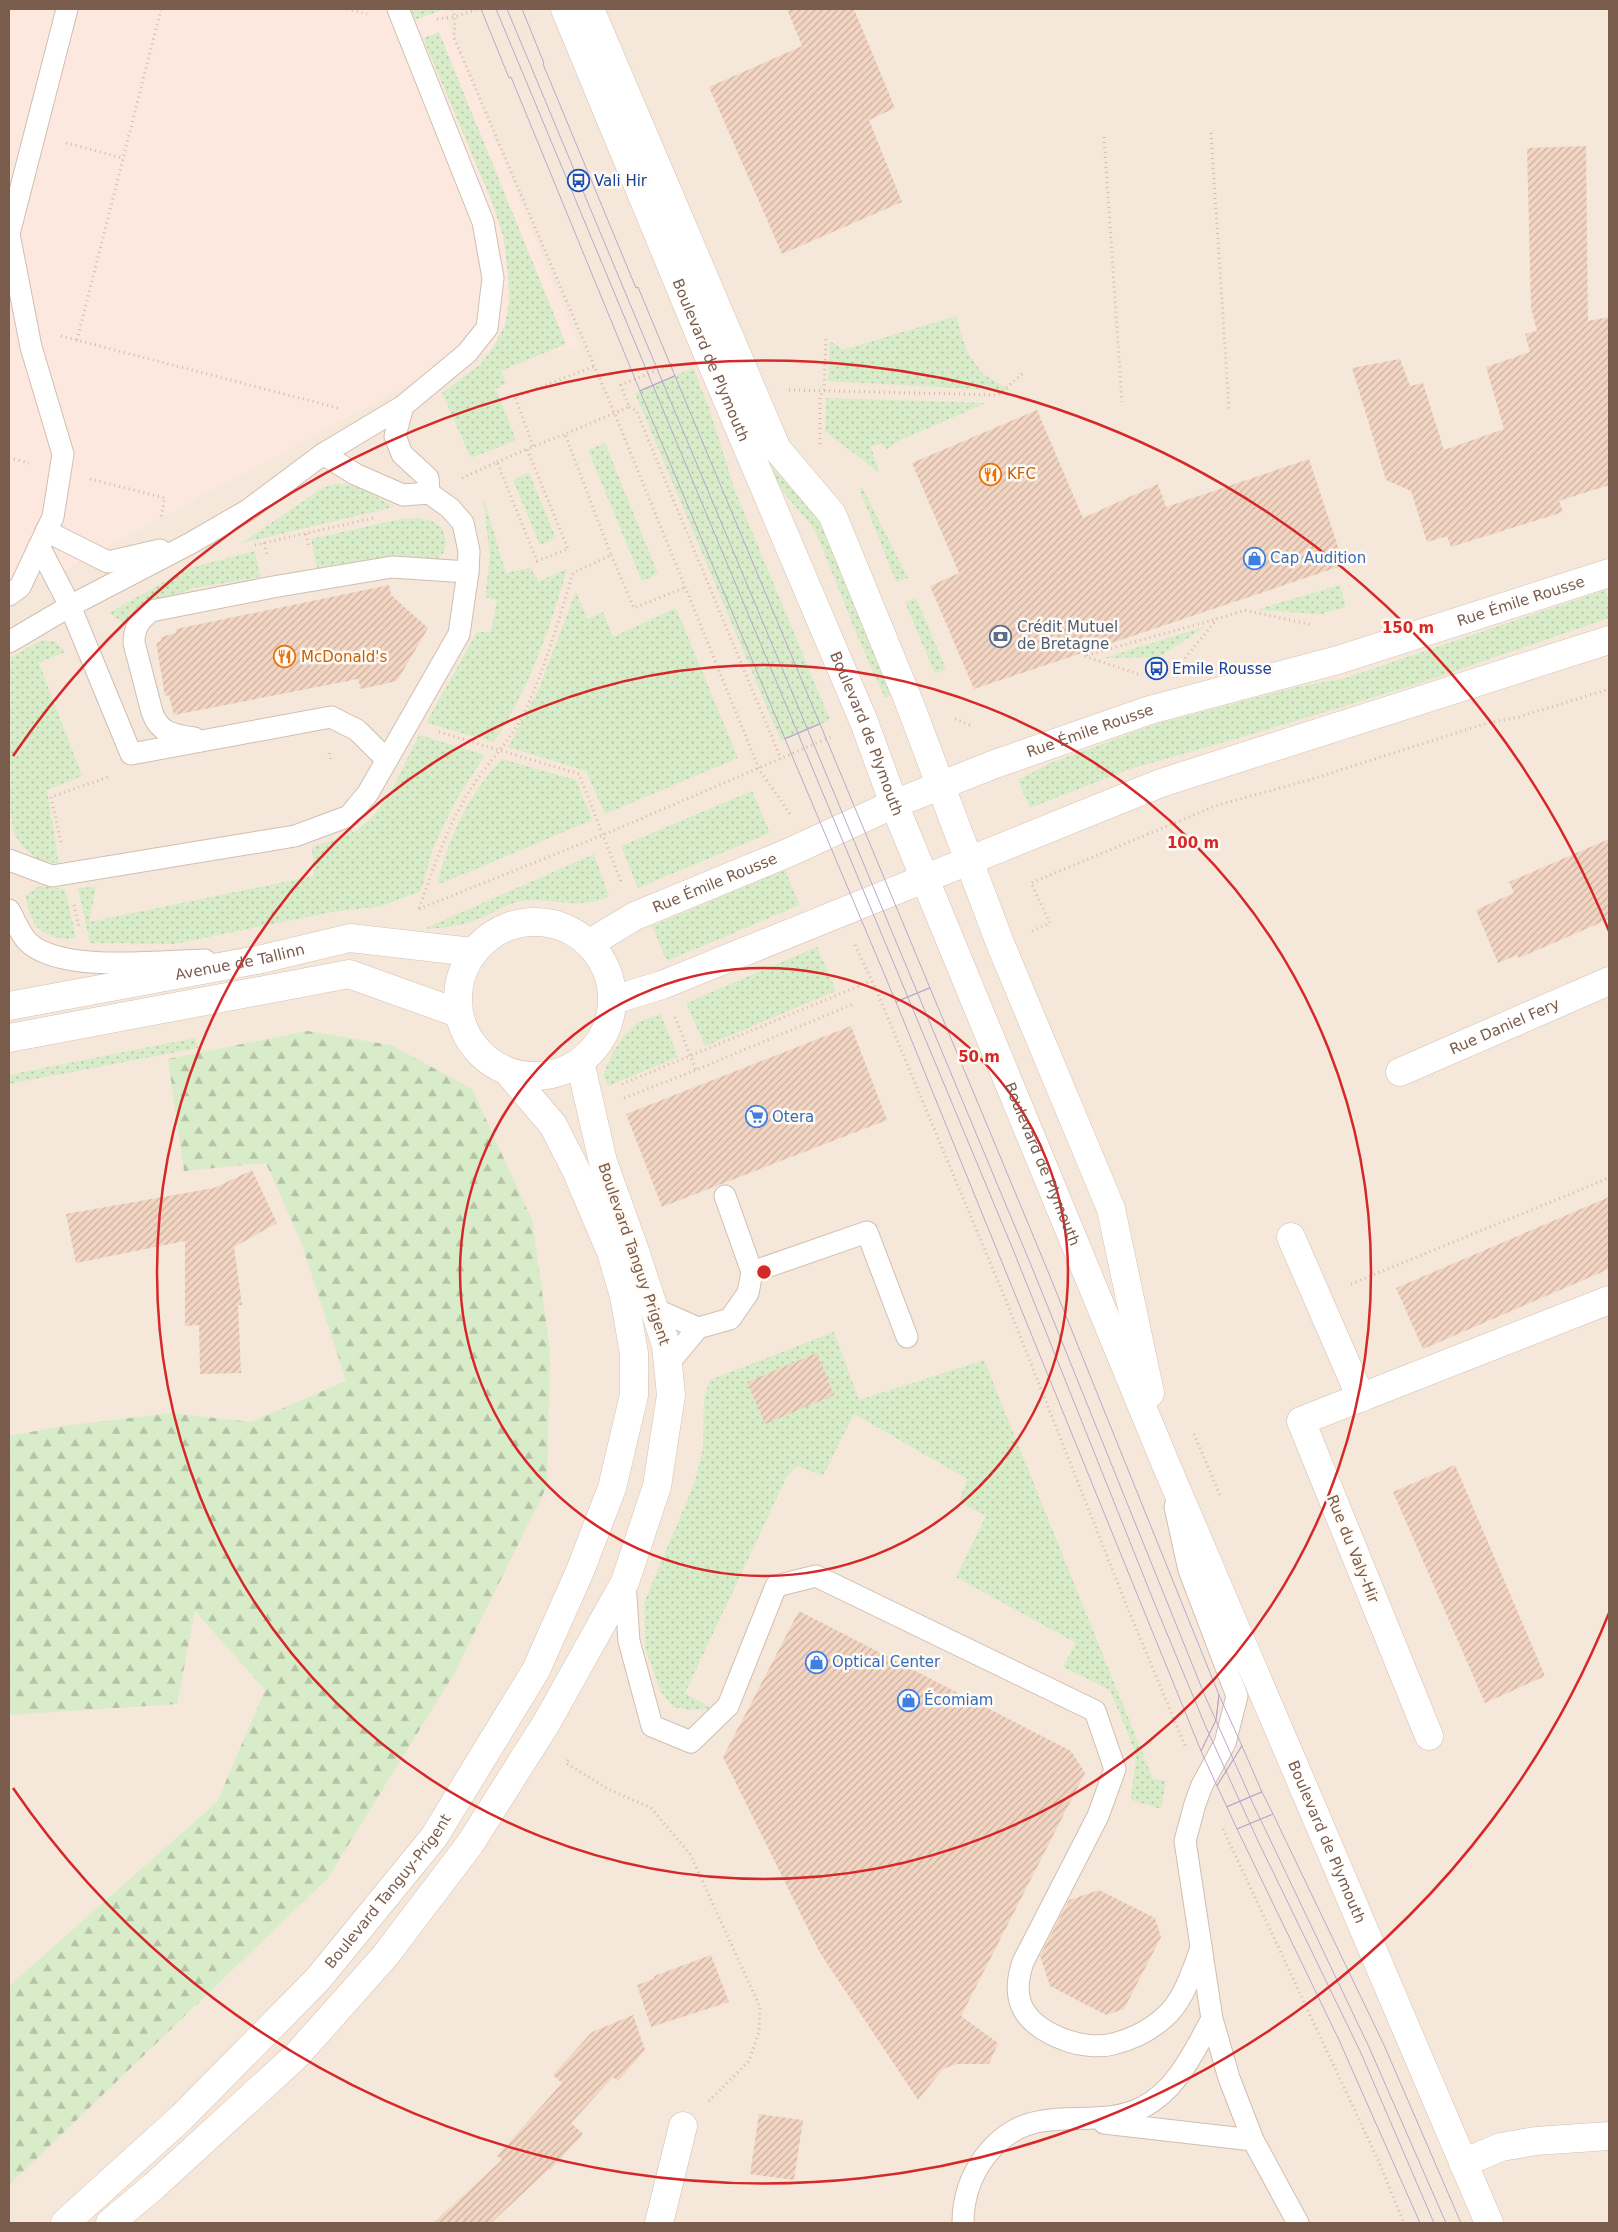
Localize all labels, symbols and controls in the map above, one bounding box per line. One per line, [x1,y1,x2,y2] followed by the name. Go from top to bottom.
[566,169,590,193] bus stop icon: Vali Hir
[594,172,648,190] place label: Vali Hir
[668,276,753,444] street label: Boulevard de Plymouth
[979,462,1003,486] restaurant icon: KFC
[1007,465,1036,483] place label: KFC
[1242,546,1266,570] shop icon: Cap Audition
[1270,549,1366,567] place label: Cap Audition
[1455,572,1587,630] street label: Rue Émile Rousse
[1017,618,1118,653] place label: Crédit Mutuel de Bretagne
[1382,619,1434,637] text: 150 m
[989,624,1013,648] bank icon: Crédit Mutuel de Bretagne
[273,645,297,669] restaurant icon: McDonald's
[301,648,387,666] place label: McDonald's
[826,649,907,819] street label: Boulevard de Plymouth
[1144,657,1168,681] bus stop icon: Emile Rousse
[1172,660,1272,678] place label: Emile Rousse
[1024,700,1156,761] street label: Rue Émile Rousse
[1167,834,1219,852] text: 100 m
[650,849,780,917] street label: Rue Émile Rousse
[174,940,306,984] street label: Avenue de Tallinn
[1447,995,1562,1058] street label: Rue Daniel Fery
[958,1048,1000,1066] text: 50 m
[1001,1080,1084,1249] street label: Boulevard de Plymouth
[744,1105,768,1129] supermarket icon: Otera
[772,1108,814,1126] place label: Otera
[594,1160,674,1348] street label: Boulevard Tanguy Prigent
[755,1263,773,1281] centre of rings
[1323,1492,1383,1607] street label: Rue du Valy-Hir
[804,1650,828,1674] shop icon: Optical Center
[832,1653,941,1671] place label: Optical Center
[896,1688,920,1712] shop icon: Écomiam
[924,1690,994,1709] place label: Écomiam
[1284,1758,1369,1926] street label: Boulevard de Plymouth
[321,1811,455,1972] street label: Boulevard Tanguy-Prigent

